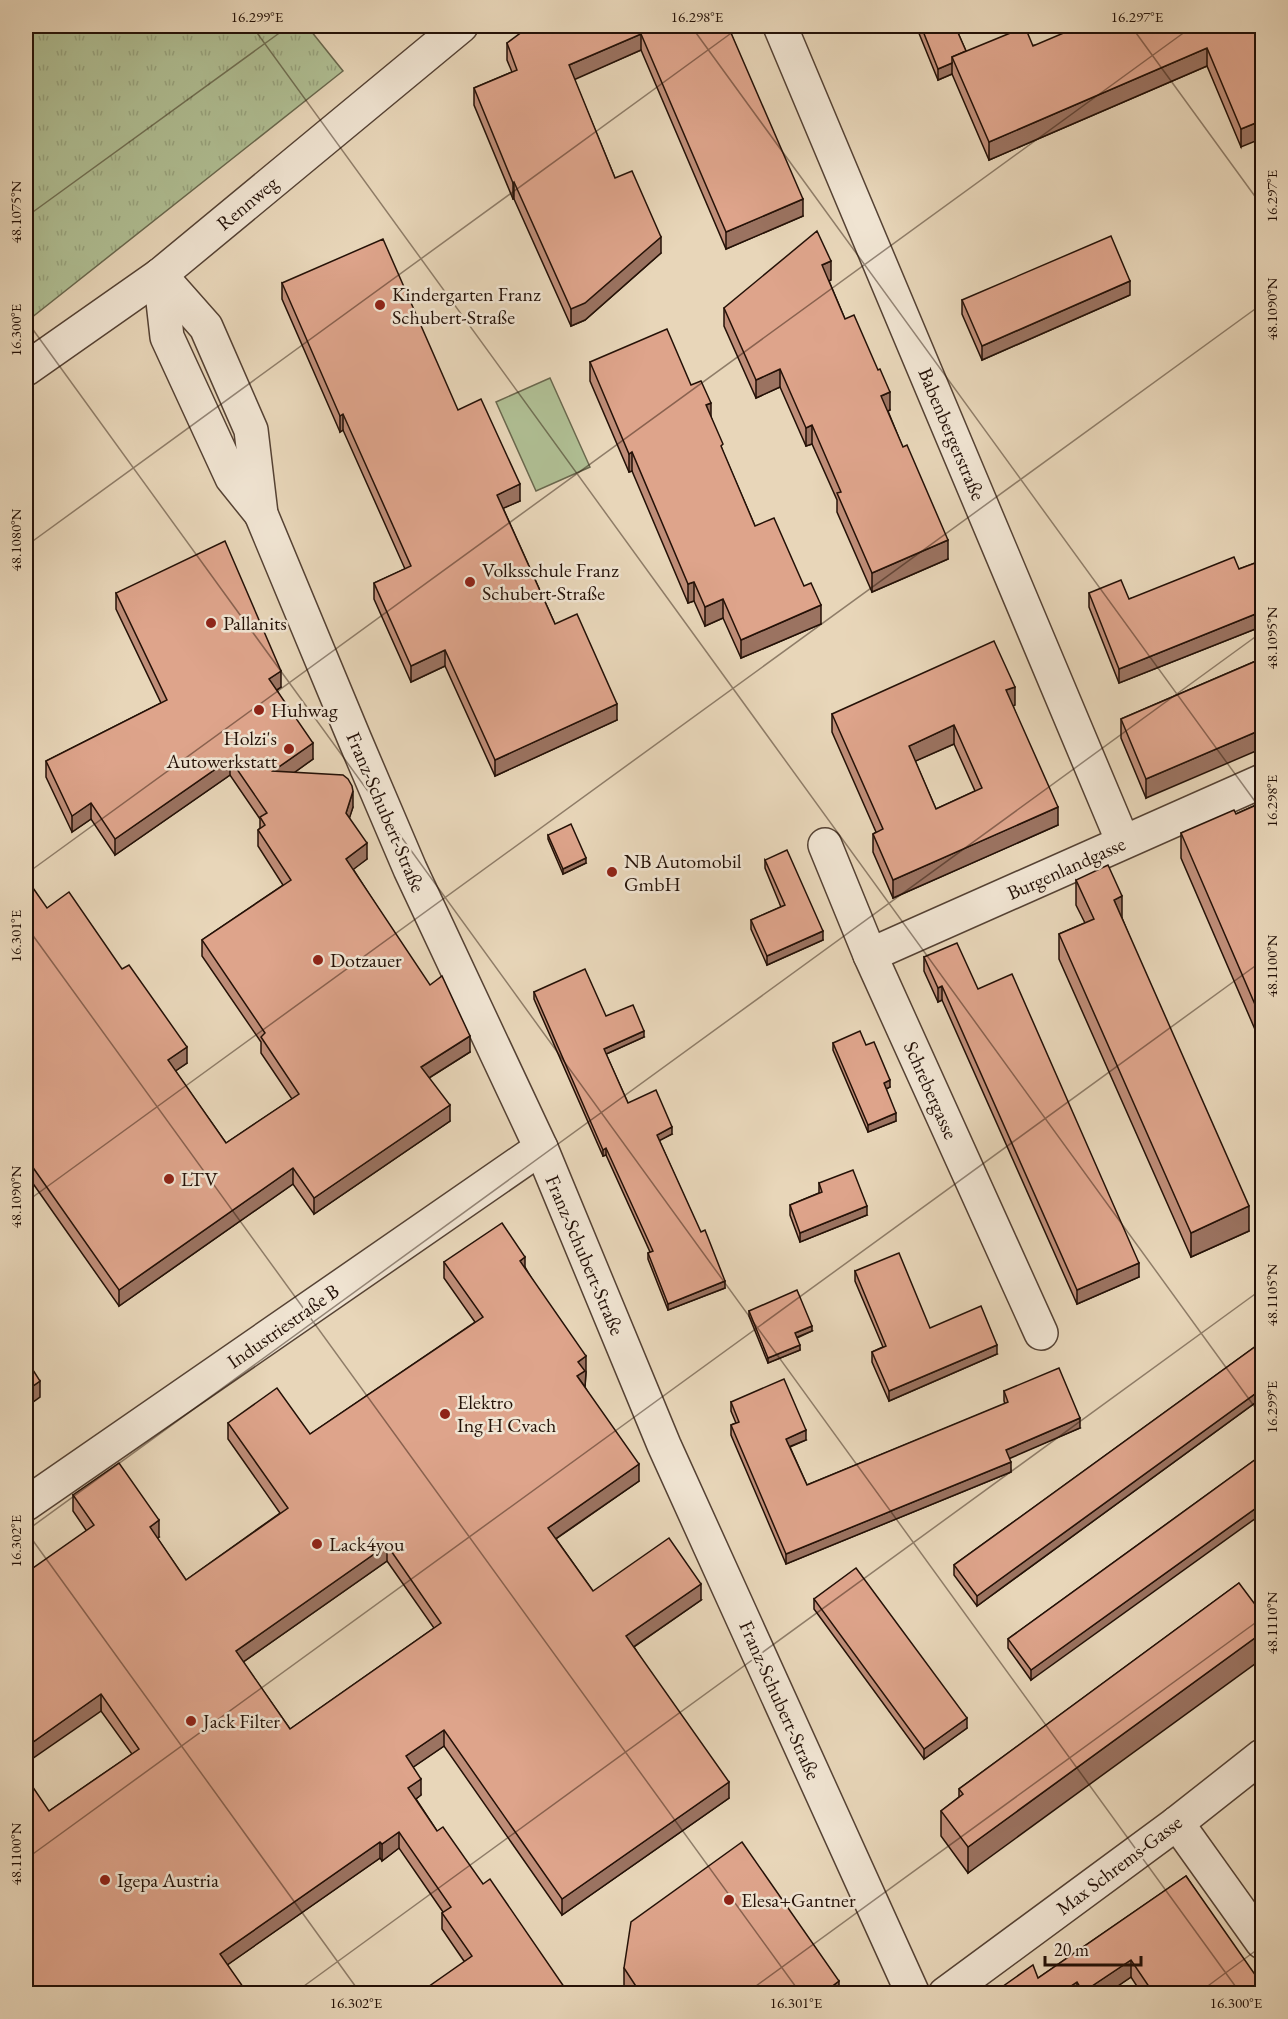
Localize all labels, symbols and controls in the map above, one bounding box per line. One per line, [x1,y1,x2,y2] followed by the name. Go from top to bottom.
[231,7,284,26] text: 16.299°E
[671,7,724,26] text: 16.298°E
[1111,7,1164,26] text: 16.297°E
[1262,169,1281,222] text: 16.297°E
[211,170,283,236] street label: Rennweg
[6,180,25,243] text: 48.1075°N
[1262,277,1281,340] text: 48.1090°N
[392,281,541,330] place label: Kindergarten Franz Schubert-Straße
[373,298,387,312] marker: Kindergarten Franz Schubert-Straße
[6,303,25,356] text: 16.300°E
[912,364,992,504] street label: Babenbergerstraße
[6,508,25,571] text: 48.1080°N
[482,557,619,606] place label: Volksschule Franz Schubert-Straße
[463,575,477,589] marker: Volksschule Franz Schubert-Straße
[1262,606,1281,669] text: 48.1095°N
[223,610,287,636] place label: Pallanits
[204,616,218,630] marker: Pallanits
[271,697,338,723] place label: Huhwag
[252,703,266,717] marker: Huhwag
[165,725,278,774] place label: Holzi's Autowerkstatt
[341,728,432,896] street label: Franz-Schubert-Straße
[282,742,296,756] marker: Holzi's Autowerkstatt
[1262,774,1281,827] text: 16.298°E
[1003,830,1129,906] street label: Burgenlandgasse
[624,848,742,897] place label: NB Automobil GmbH
[605,865,619,879] marker: NB Automobil GmbH
[6,909,25,962] text: 16.301°E
[1262,934,1281,997] text: 48.1100°N
[330,947,402,973] place label: Dotzauer
[311,953,325,967] marker: Dotzauer
[898,1037,964,1143] street label: Schrebergasse
[6,1165,25,1228] text: 48.1090°N
[181,1166,218,1192] place label: LTV
[540,1171,631,1339] street label: Franz-Schubert-Straße
[162,1172,176,1186] marker: LTV
[1262,1263,1281,1326] text: 48.1105°N
[222,1278,344,1374] street label: Industriestraße B
[1262,1380,1281,1433] text: 16.299°E
[457,1389,556,1438] place label: Elektro Ing H Cvach
[438,1407,452,1421] marker: Elektro Ing H Cvach
[6,1514,25,1567] text: 16.302°E
[329,1531,405,1557] place label: Lack4you
[310,1537,324,1551] marker: Lack4you
[1262,1591,1281,1654] text: 48.1110°N
[733,1616,827,1784] street label: Franz-Schubert-Straße
[201,1708,280,1734] place label: Jack Filter
[184,1714,198,1728] marker: Jack Filter
[1051,1809,1187,1921] street label: Max Schrems-Gasse
[6,1822,25,1885] text: 48.1100°N
[117,1867,219,1893] place label: Igepa Austria
[98,1873,112,1887] marker: Igepa Austria
[741,1887,856,1913] place label: Elesa+Gantner
[722,1893,736,1907] marker: Elesa+Gantner
[1045,1929,1141,1967] scale bar
[1054,1938,1089,1961] text: 20 m
[330,1993,383,2012] text: 16.302°E
[770,1993,823,2012] text: 16.301°E
[1210,1993,1263,2012] text: 16.300°E

